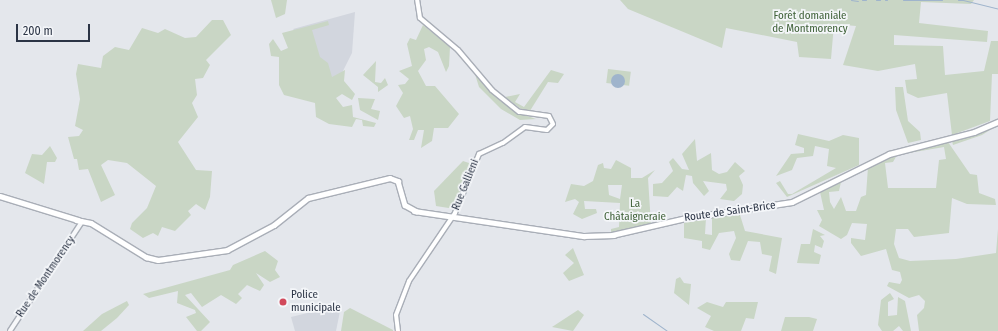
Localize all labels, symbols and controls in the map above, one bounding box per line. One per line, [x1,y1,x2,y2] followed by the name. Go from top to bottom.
[772,10,848,36] park label: Forêt domaniale de Montmorency
[18,16,92,42] scale bar
[23,24,53,38] text: 200 m
[450,158,482,212] street label: Rue Gallieni
[604,198,666,224] park label: La Châtaigneraie
[684,199,776,225] street label: Route de Saint-Brice
[14,234,78,320] street label: Rue de Montmorency
[291,289,341,315] place label: Police municipale
[278,297,288,307] marker: Police municipale

